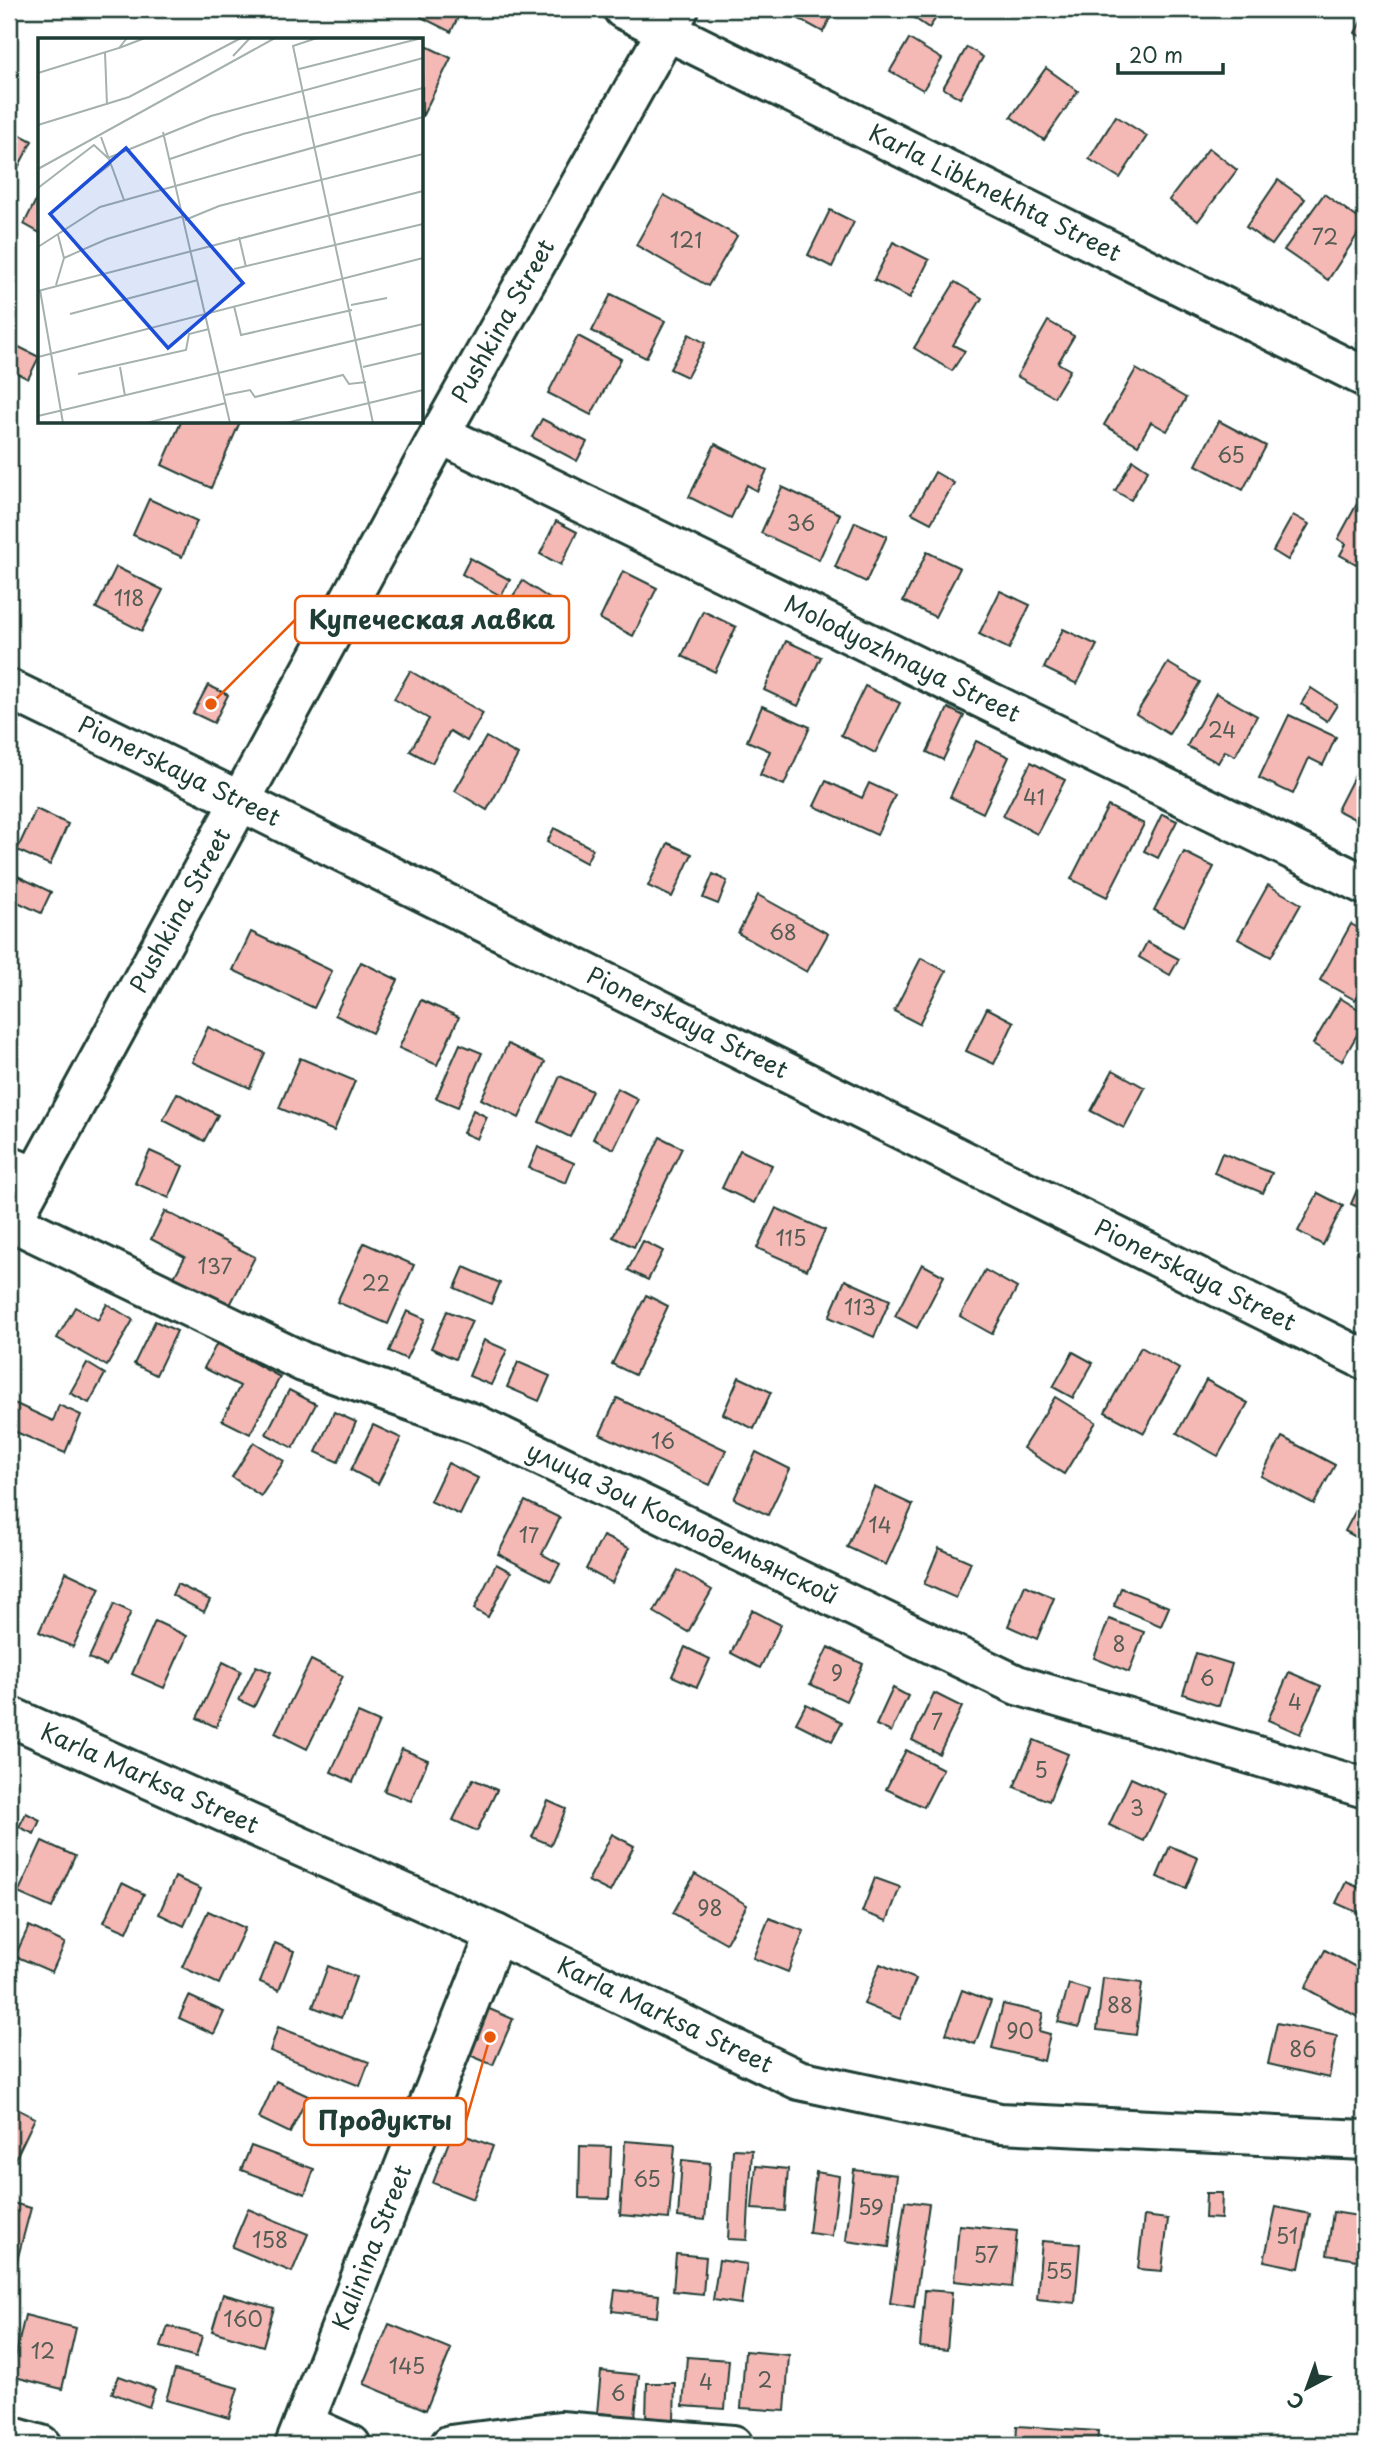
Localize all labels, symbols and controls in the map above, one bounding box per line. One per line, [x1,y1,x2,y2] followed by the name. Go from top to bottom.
[1118,32,1224,76] scale bar
[38,38,424,424] inset map
[1129,38,1183,70] text: 20 m
[863,114,1128,270] street label: Karla Libknekhta Street
[1312,220,1338,252] house number: 72
[670,223,702,255] house number: 121
[441,232,562,409] street label: Pushkina Street
[1217,438,1245,470] house number: 65
[787,506,815,538] house number: 36
[114,581,144,613] house number: 118
[779,585,1027,730] street label: Molodyozhnaya Street
[295,596,569,643] callout: Купеческая лавка
[309,599,556,638] text: Купеческая лавка
[73,705,287,834] street label: Pionerskaya Street
[1208,713,1236,745] house number: 24
[1023,780,1045,812] house number: 41
[119,821,238,999] street label: Pushkina Street
[769,915,797,947] house number: 68
[581,956,795,1087] street label: Pionerskaya Street
[1089,1208,1303,1339] street label: Pionerskaya Street
[775,1221,807,1253] house number: 115
[198,1249,233,1281] house number: 137
[362,1266,390,1298] house number: 22
[844,1290,876,1322] house number: 113
[651,1424,675,1456] house number: 16
[521,1432,845,1612] street label: улица Зои Космодемьянской
[868,1508,892,1540] house number: 14
[519,1518,539,1550] house number: 17
[1112,1627,1126,1659] house number: 8
[831,1656,843,1688] house number: 9
[1200,1661,1214,1693] house number: 6
[1288,1685,1302,1717] house number: 4
[931,1705,943,1737] house number: 7
[36,1713,265,1842] street label: Karla Marksa Street
[1034,1753,1048,1785] house number: 5
[1130,1791,1144,1823] house number: 3
[697,1891,723,1923] house number: 98
[552,1946,780,2081] street label: Karla Marksa Street
[1107,1988,1133,2020] house number: 88
[1006,2014,1034,2046] house number: 90
[1289,2032,1317,2064] house number: 86
[304,2098,466,2145] callout: Продукты
[318,2100,452,2139] text: Продукты
[322,2159,420,2335] street label: Kalinina Street
[633,2162,661,2194] house number: 65
[858,2190,884,2222] house number: 59
[1276,2219,1298,2251] house number: 51
[252,2223,288,2255] house number: 158
[973,2238,999,2270] house number: 57
[1045,2254,1073,2286] house number: 55
[223,2302,263,2334] house number: 160
[31,2334,55,2366] house number: 12
[389,2349,425,2381] house number: 145
[1272,2352,1342,2422] north arrow
[758,2363,772,2395] house number: 2
[699,2365,713,2397] house number: 4
[611,2376,625,2408] house number: 6
[1281,2386,1310,2417] text: С

